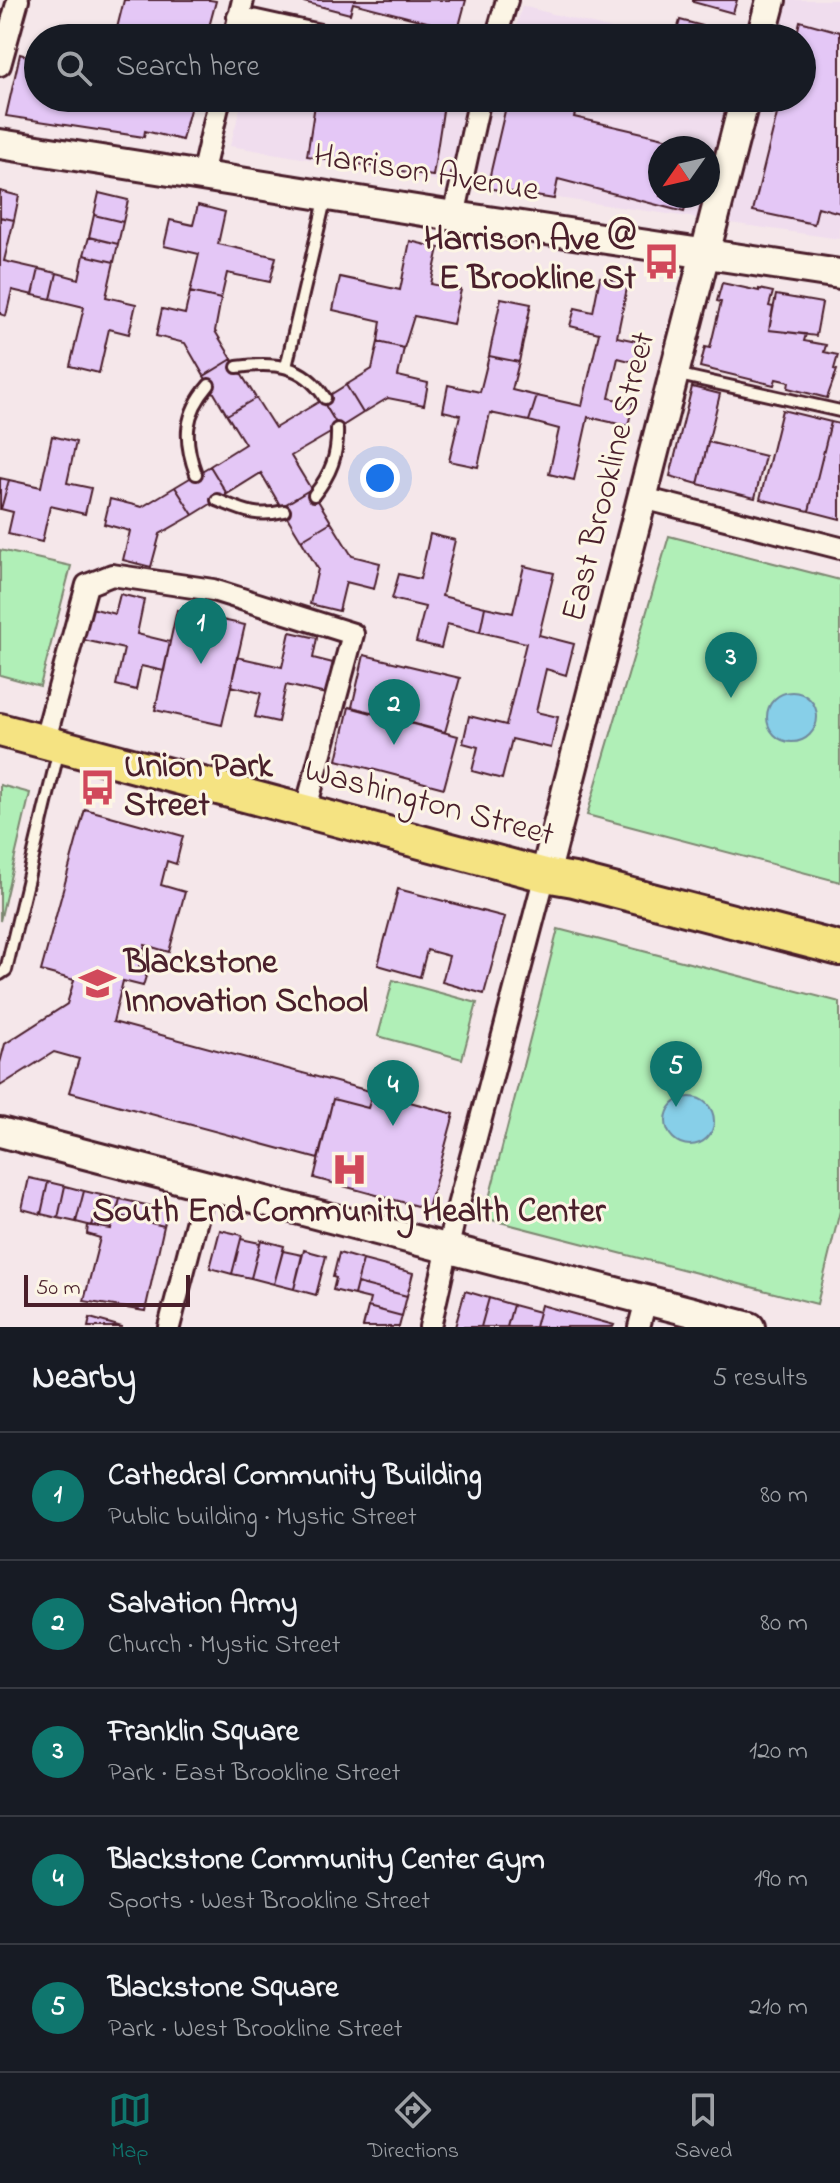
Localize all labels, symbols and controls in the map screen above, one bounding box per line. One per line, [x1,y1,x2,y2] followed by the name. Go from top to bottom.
[24,24,816,112] search box
[52,46,96,90] icon: search
[116,46,260,90] text: Search here
[310,132,543,217] street label: Harrison Avenue
[648,136,720,208] north arrow
[424,216,637,305] place label: Harrison Ave @ E Brookline St
[643,242,681,280] bus stop icon: Harrison Ave @ E Brookline St
[550,327,670,627] street label: East Brookline Street
[360,458,400,498] your location
[175,598,227,664] pin: 1
[705,632,757,698] pin: 3
[368,679,420,745] pin: 2
[124,743,274,832] place label: Union Park Street
[299,747,559,861] street label: Washington Street
[79,769,117,807] bus stop icon: Union Park Street
[122,939,368,1028] place label: Blackstone Innovation School
[79,965,117,1003] school or university icon: Blackstone Innovation School
[650,1041,702,1107] pin: 5
[367,1060,419,1126] pin: 4
[330,1150,368,1188] hospital icon: South End Community Health Center
[92,1188,607,1239] place label: South End Community Health Center
[24,1271,190,1307] scale bar
[36,1273,81,1305] text: 50 m
[32,1354,136,1404] text: Nearby
[713,1360,808,1398] text: 5 results
[108,1455,482,1499] text: Cathedral Community Building
[54,1477,62,1515] text: 1
[760,1477,808,1515] text: 80 m
[108,1499,417,1537] text: Public building · Mystic Street
[108,1583,297,1627] text: Salvation Army
[52,1605,64,1643] text: 2
[760,1605,808,1643] text: 80 m
[108,1627,340,1665] text: Church · Mystic Street
[108,1711,299,1755] text: Franklin Square
[53,1733,63,1771] text: 3
[749,1733,808,1771] text: 120 m
[108,1755,401,1793] text: Park · East Brookline Street
[108,1839,545,1883] text: Blackstone Community Center Gym
[53,1861,63,1899] text: 4
[754,1861,808,1899] text: 190 m
[108,1883,430,1921] text: Sports · West Brookline Street
[108,1967,339,2011] text: Blackstone Square
[51,1989,65,2027] text: 5
[749,1989,808,2027] text: 210 m
[108,2011,403,2049] text: Park · West Brookline Street
[108,2088,152,2168] tab: Map
[368,2088,459,2168] tab: Directions
[675,2088,732,2168] tab: Saved

